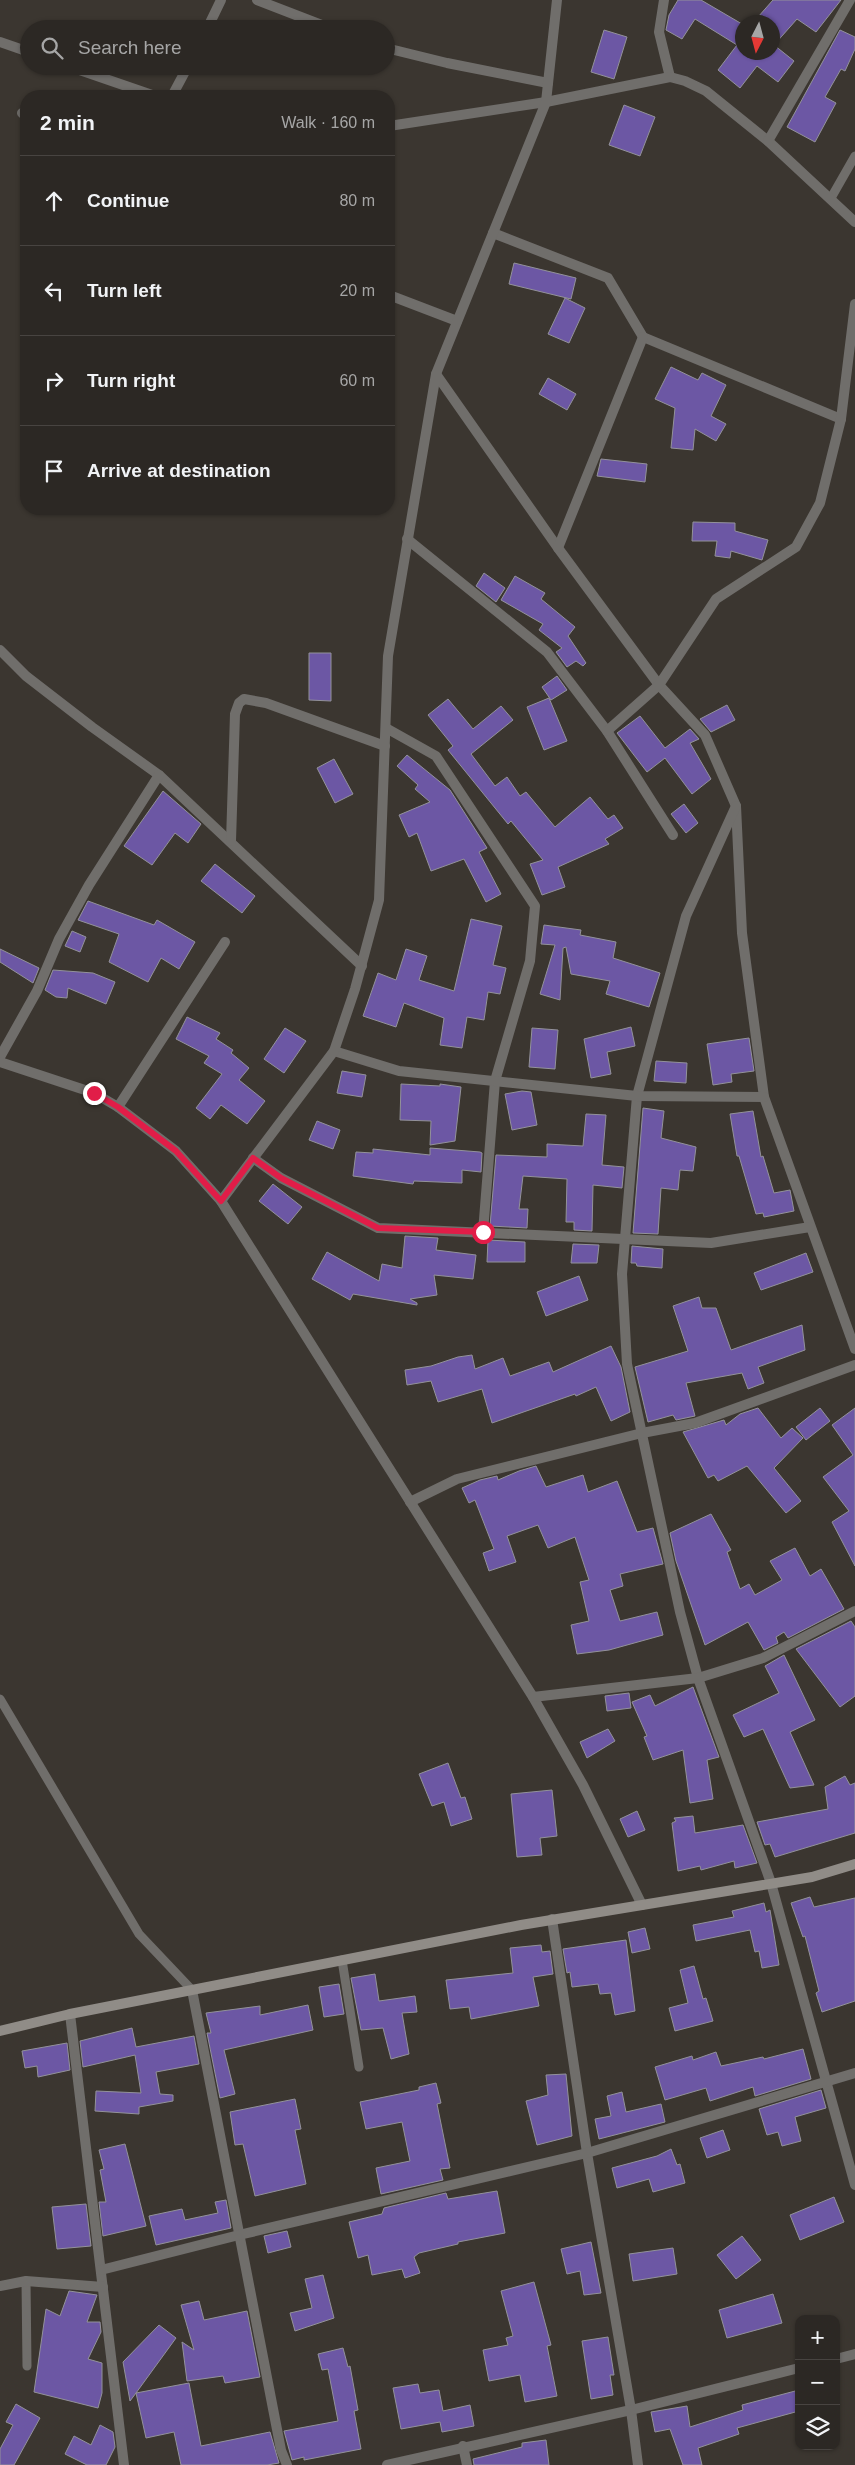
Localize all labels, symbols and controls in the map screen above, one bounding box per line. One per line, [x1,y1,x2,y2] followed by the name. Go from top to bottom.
[735,15,780,60] north arrow
[20,20,395,75] search box
[38,34,66,62] icon: search
[78,37,182,58] text: Search here
[40,111,95,134] text: 2 min
[281,114,375,131] text: Walk · 160 m
[40,187,68,215] icon: ahead
[87,190,169,211] text: Continue
[339,192,375,209] text: 80 m
[40,277,68,305] icon: left
[87,280,162,301] text: Turn left
[339,282,375,299] text: 20 m
[40,367,68,395] icon: right
[87,370,175,391] text: Turn right
[339,372,375,389] text: 60 m
[40,457,68,485] icon: arrive
[87,460,271,481] text: Arrive at destination
[83,1082,106,1105] route end
[472,1221,495,1244] route start
[795,2315,840,2450] map controls
[795,2315,840,2360] button: +
[795,2360,840,2405] button: −
[795,2405,840,2450] button: layers

